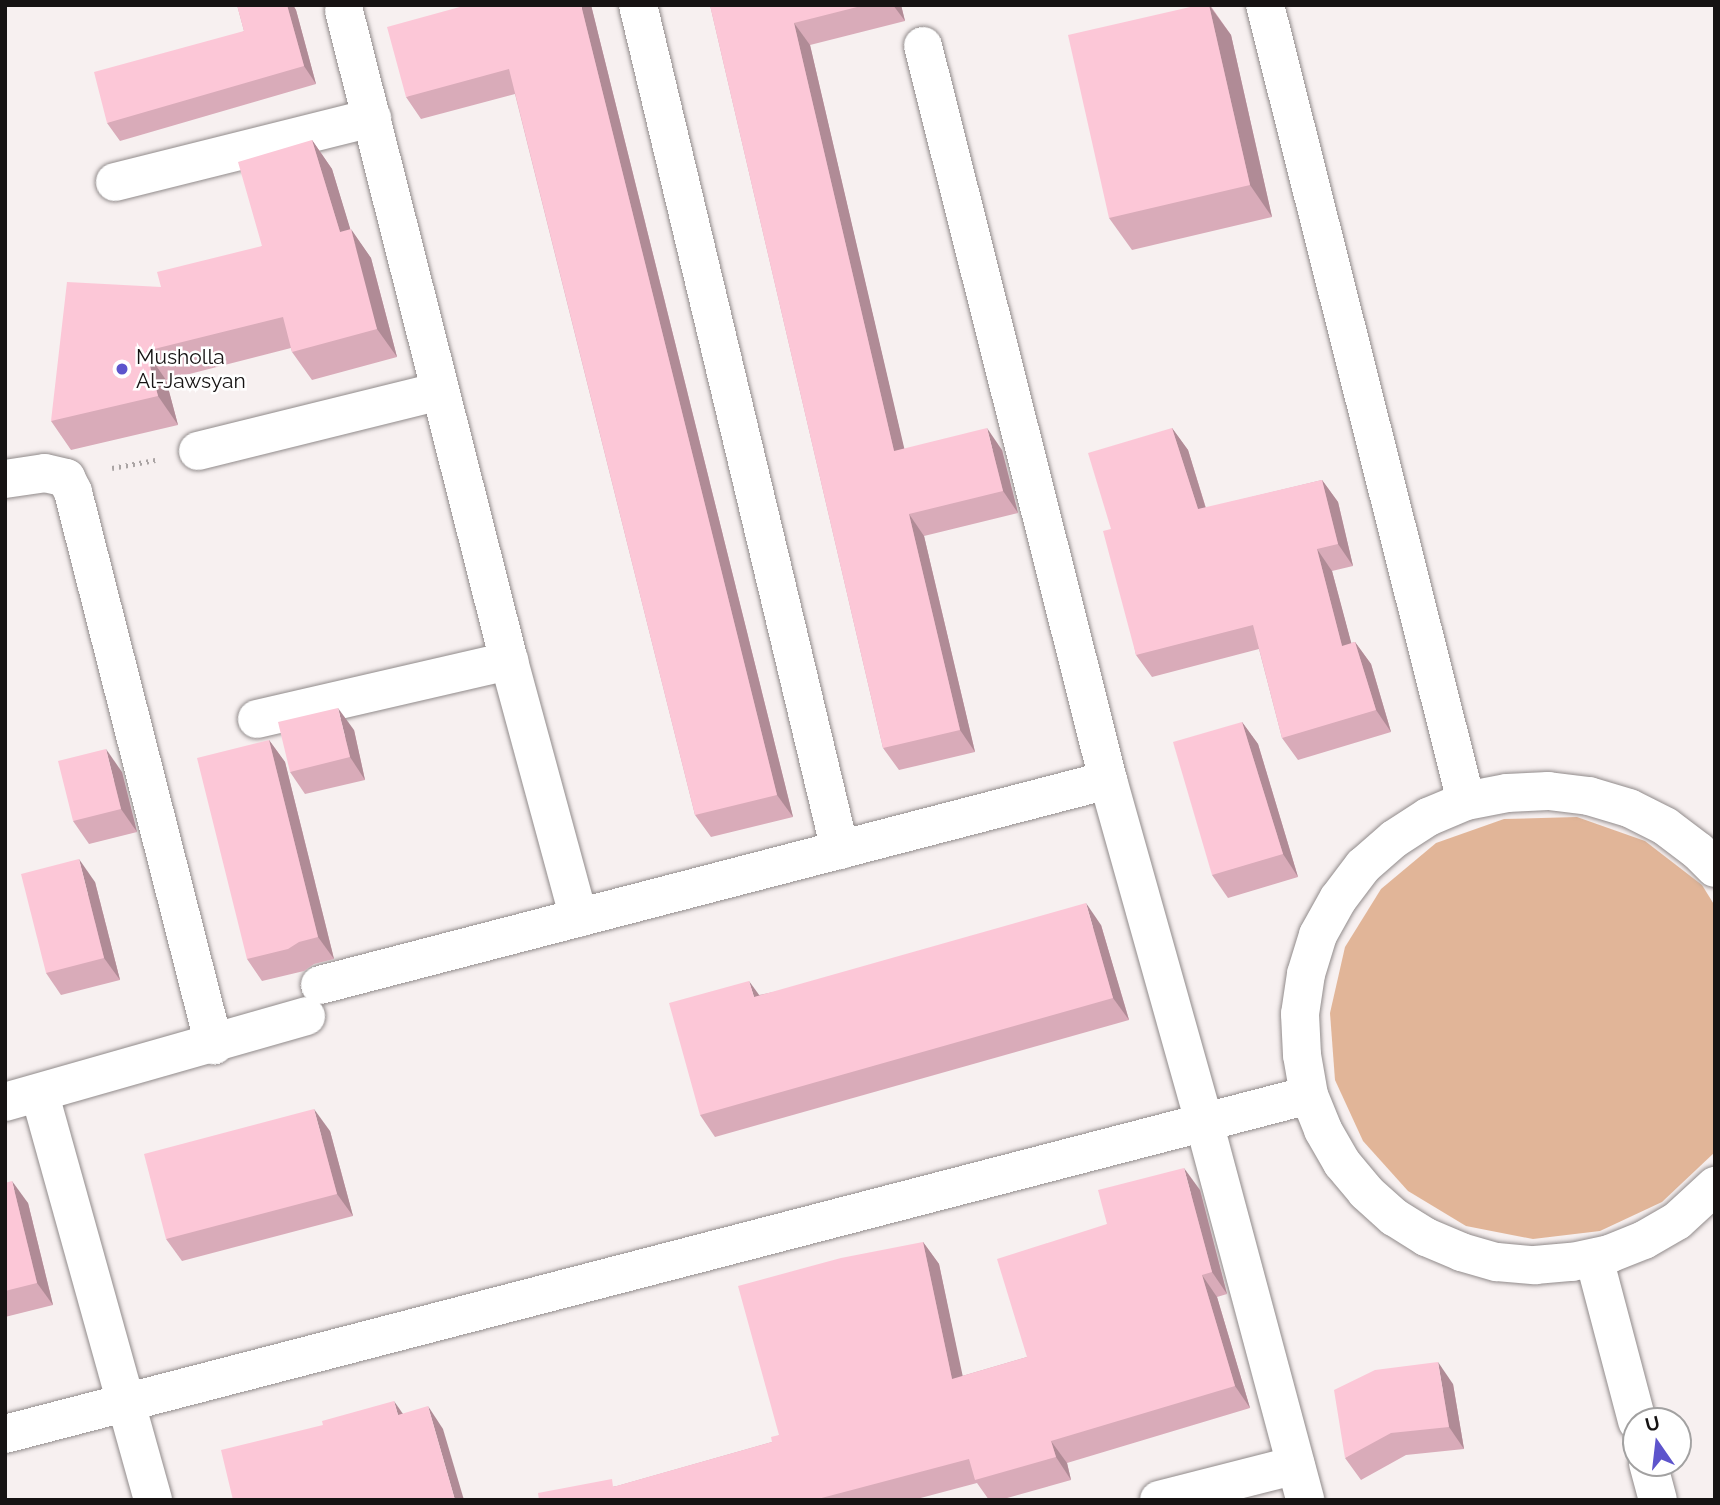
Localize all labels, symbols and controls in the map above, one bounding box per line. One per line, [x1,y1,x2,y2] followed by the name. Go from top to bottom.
[136,344,246,394] place label: Musholla Al-Jawsyan
[114,361,130,377] marker: Musholla Al-Jawsyan
[1622,1407,1692,1477] north arrow
[1643,1411,1662,1436] text: U

